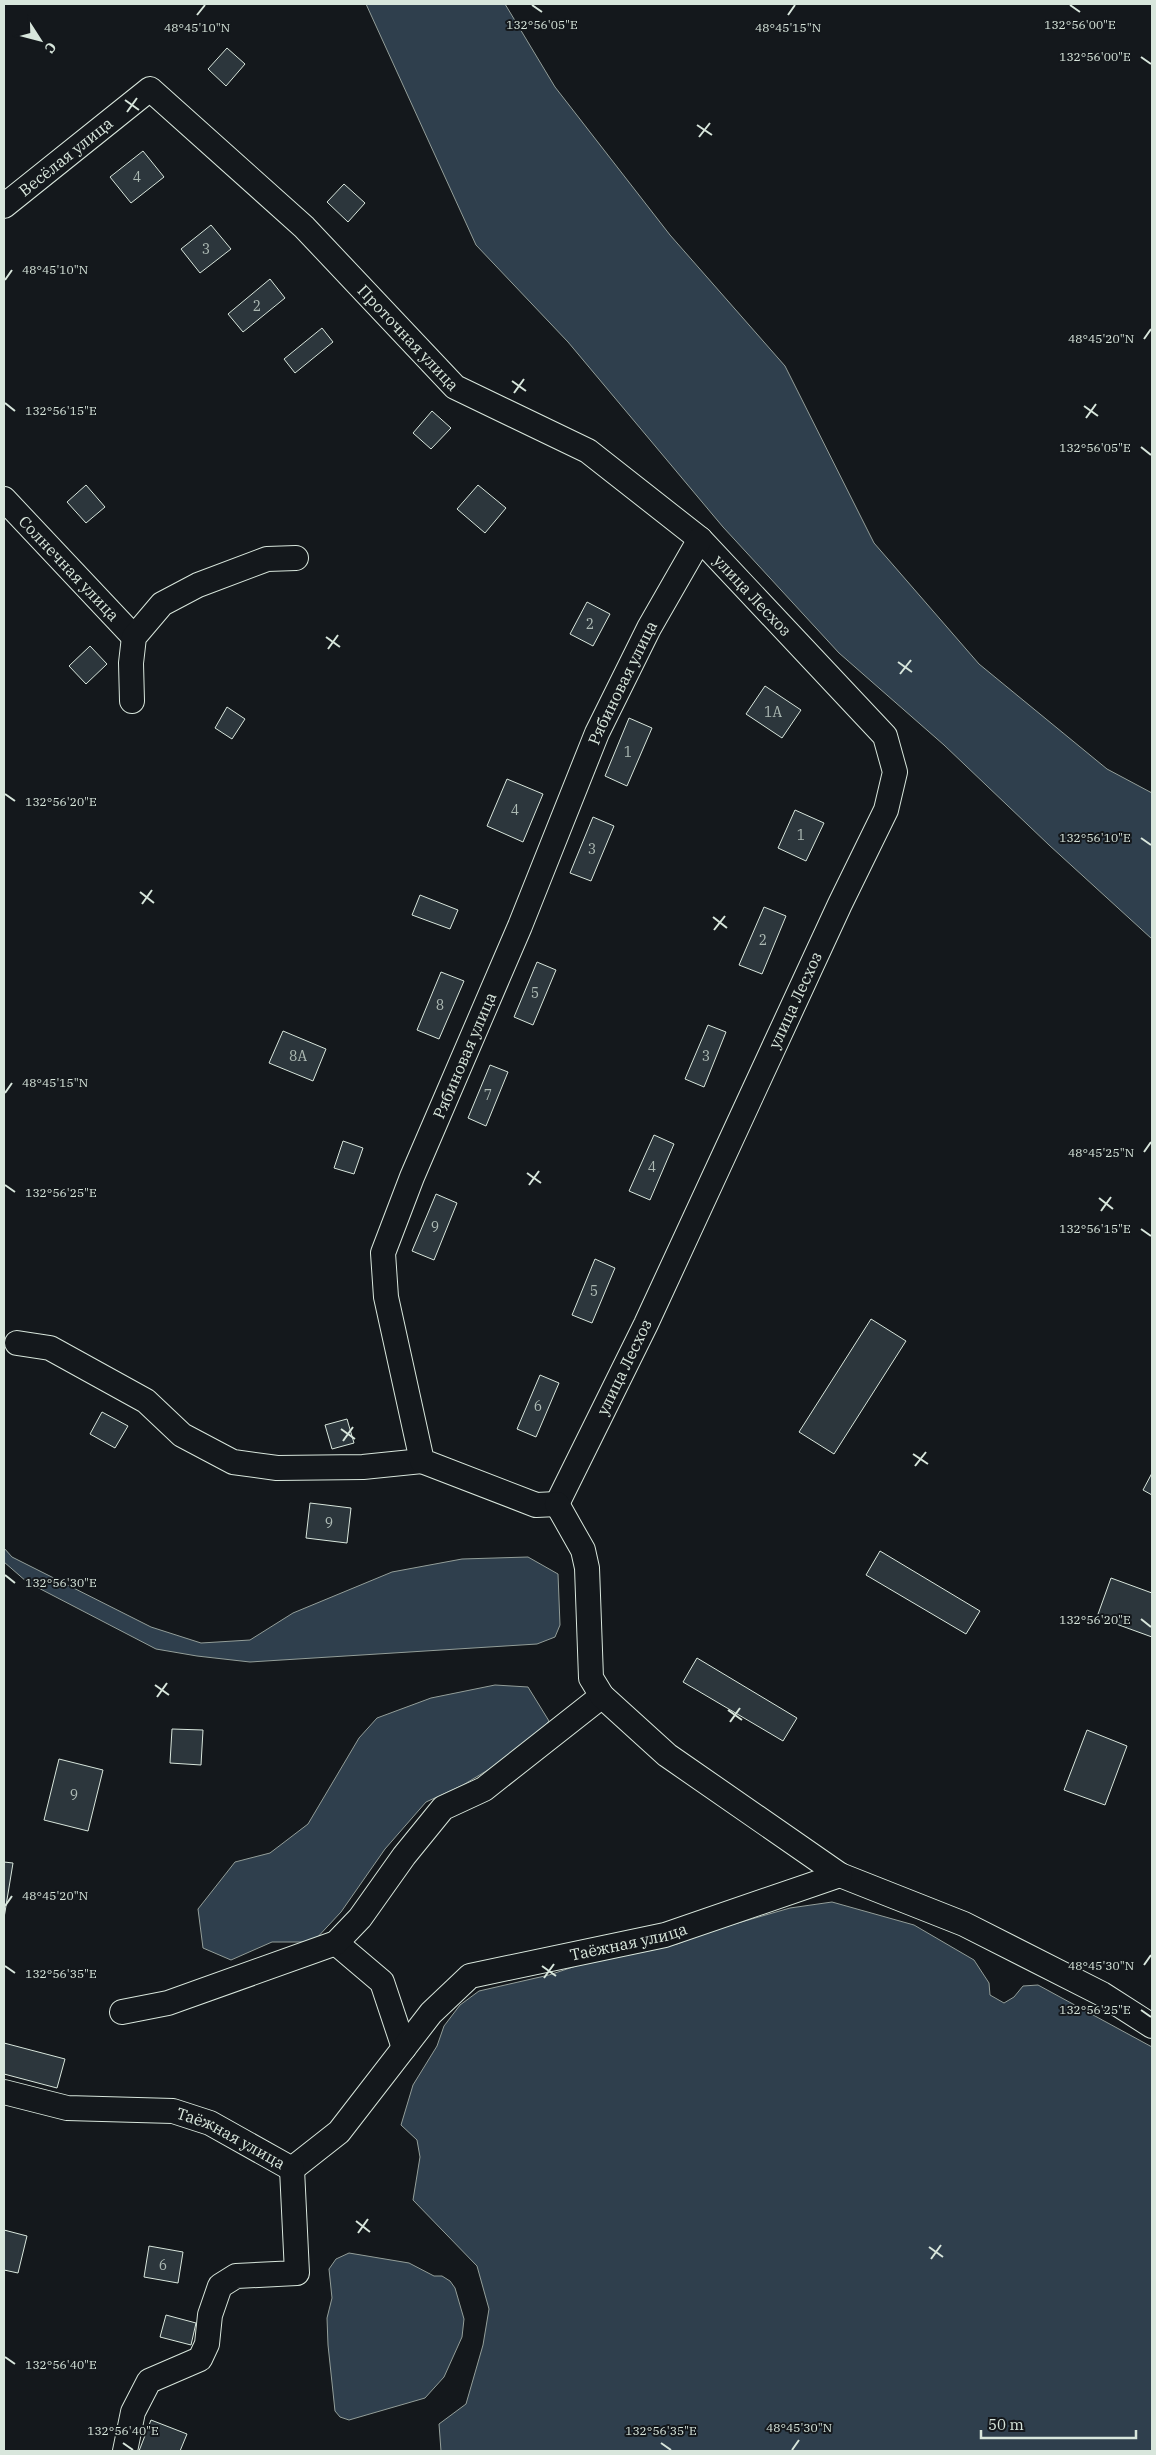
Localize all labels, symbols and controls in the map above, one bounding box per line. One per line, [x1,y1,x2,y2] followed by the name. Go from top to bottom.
[15,15,65,65] north arrow
[506,17,578,32] text: 132°56'05"E
[1044,17,1116,32] text: 132°56'00"E
[164,20,230,35] text: 48°45'10"N
[755,20,821,35] text: 48°45'15"N
[40,39,61,57] text: С
[1059,49,1131,64] text: 132°56'00"E
[15,113,117,200] street label: Весёлая улица
[133,168,141,186] house number: 4
[202,240,210,258] house number: 3
[22,262,88,277] text: 48°45'10"N
[354,280,463,395] street label: Проточная улица
[253,297,261,315] house number: 2
[1068,331,1134,346] text: 48°45'20"N
[25,403,97,418] text: 132°56'15"E
[1059,440,1131,455] text: 132°56'05"E
[15,511,124,625] street label: Солнечная улица
[710,550,796,640] street label: улица Лесхоз
[586,615,594,633] house number: 2
[583,617,661,747] street label: Рябиновая улица
[764,703,782,721] house number: 1А
[624,743,632,761] house number: 1
[25,794,97,809] text: 132°56'20"E
[511,801,519,819] house number: 4
[797,826,805,844] house number: 1
[1059,830,1131,845] text: 132°56'10"E
[588,840,596,858] house number: 3
[759,931,767,949] house number: 2
[764,948,826,1052] street label: улица Лесхоз
[531,984,539,1002] house number: 5
[428,989,500,1122] street label: Рябиновая улица
[436,996,444,1014] house number: 8
[289,1047,307,1065] house number: 8А
[702,1047,710,1065] house number: 3
[22,1075,88,1090] text: 48°45'15"N
[484,1086,492,1104] house number: 7
[1068,1145,1134,1160] text: 48°45'25"N
[648,1158,656,1176] house number: 4
[25,1185,97,1200] text: 132°56'25"E
[431,1218,439,1236] house number: 9
[1059,1221,1131,1236] text: 132°56'15"E
[590,1282,598,1300] house number: 5
[592,1316,656,1418] street label: улица Лесхоз
[534,1397,542,1415] house number: 6
[325,1514,333,1532] house number: 9
[25,1575,97,1590] text: 132°56'30"E
[1059,1612,1131,1627] text: 132°56'20"E
[70,1786,78,1804] house number: 9
[22,1888,88,1903] text: 48°45'20"N
[568,1918,690,1965] street label: Таёжная улица
[1068,1958,1134,1973] text: 48°45'30"N
[25,1966,97,1981] text: 132°56'35"E
[1059,2002,1131,2017] text: 132°56'25"E
[174,2103,289,2173] street label: Таёжная улица
[159,2256,167,2274] house number: 6
[25,2357,97,2372] text: 132°56'40"E
[981,2408,1136,2440] scale bar
[988,2415,1024,2434] text: 50 m
[766,2420,832,2435] text: 48°45'30"N
[87,2423,159,2438] text: 132°56'40"E
[625,2423,697,2438] text: 132°56'35"E

